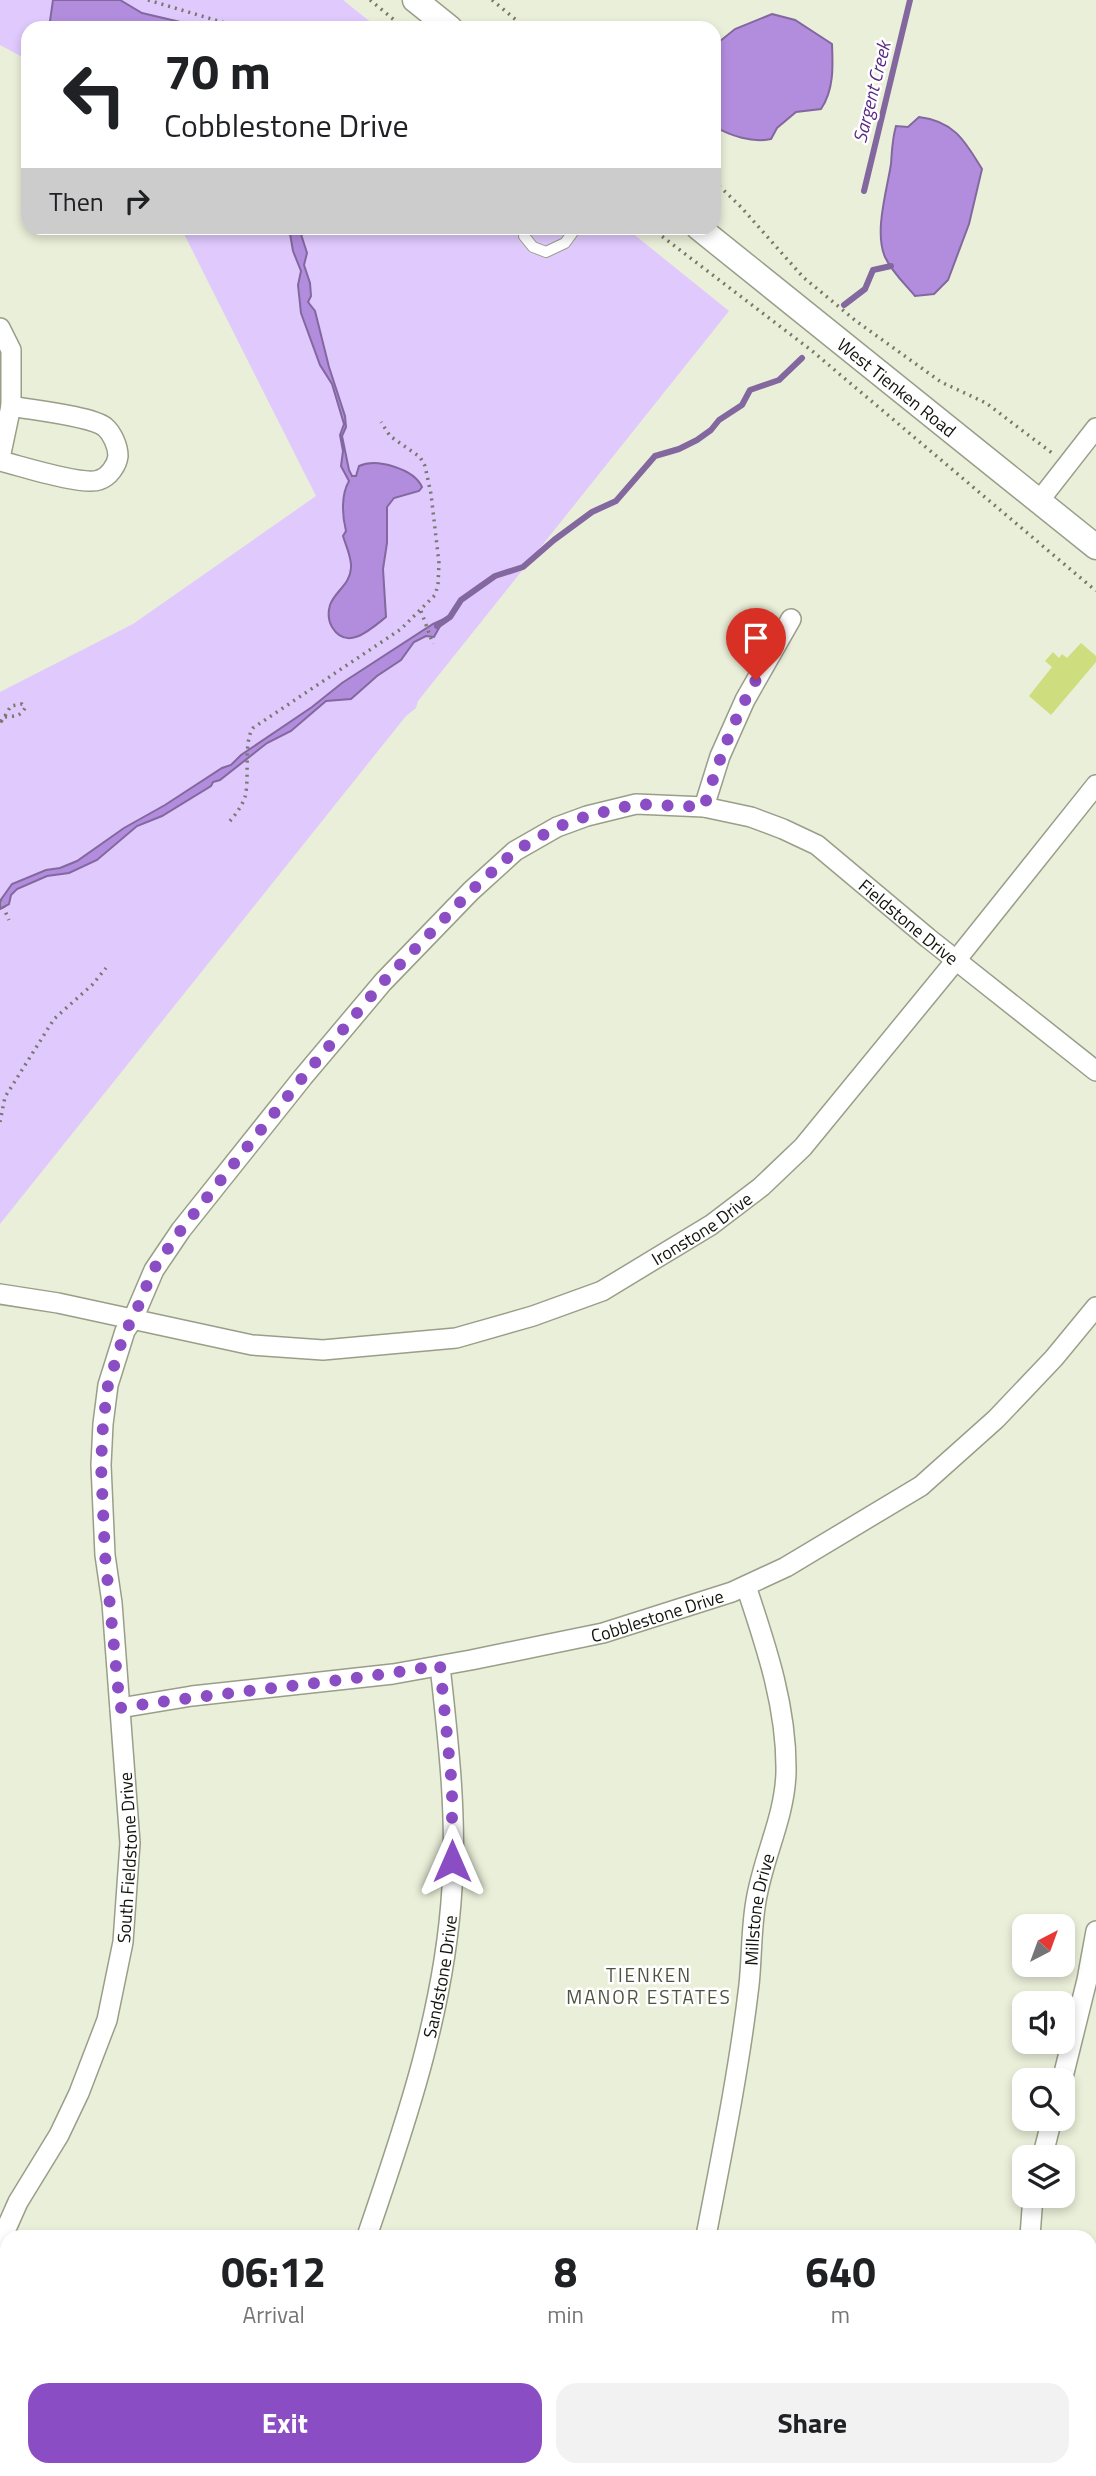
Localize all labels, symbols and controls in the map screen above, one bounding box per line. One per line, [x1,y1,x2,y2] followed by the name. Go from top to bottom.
[164,33,271,108] text: 70 m
[844,36,898,146] water label: Sargent Creek
[49,49,140,140] icon: left
[164,101,409,149] text: Cobblestone Drive
[49,182,104,221] text: Then
[118,182,156,220] icon: right
[832,331,962,443] street label: West Tienken Road
[726,608,786,680] pin
[737,619,775,657] icon: arrive
[853,872,965,971] street label: Fieldstone Drive
[646,1185,758,1272] street label: Ironstone Drive
[589,1582,727,1649] street label: Cobblestone Drive
[109,1771,144,1944] street label: South Fieldstone Drive
[415,1824,489,1898] position arrow
[737,1850,781,1966] street label: Millstone Drive
[415,1914,463,2041] street label: Sandstone Drive
[1012,1914,1074,1978] north arrow
[1012,1914,1075,2208] map controls
[566,1960,732,2011] district label: TIENKEN MANOR ESTATES
[1012,1991,1075,2054] button: sound
[1012,2068,1075,2131] button: search
[1012,2145,1075,2208] button: layers
[221,2239,326,2303] text: 06:12
[554,2239,577,2303] text: 8
[805,2239,876,2303] text: 640
[242,2297,305,2332] text: Arrival
[547,2297,584,2332] text: min
[831,2297,850,2332] text: m
[28,2383,542,2463] button: Exit
[556,2383,1069,2463] button: Share

